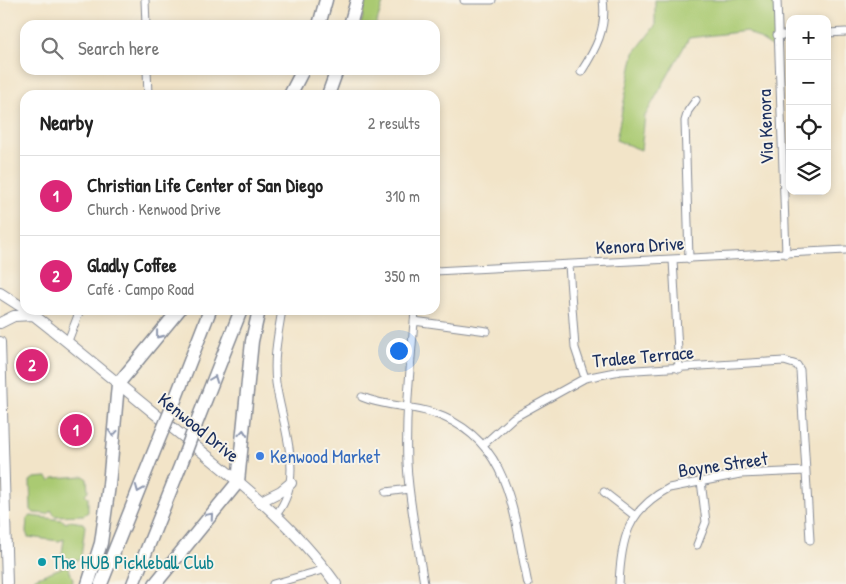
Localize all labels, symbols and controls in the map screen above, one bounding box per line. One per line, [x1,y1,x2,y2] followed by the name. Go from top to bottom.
[786,15,831,195] map controls
[786,15,831,60] button: +
[20,20,440,75] search box
[38,34,66,62] icon: search
[78,35,159,61] text: Search here
[786,60,831,105] button: −
[751,88,779,165] street label: Via Kenora
[786,105,831,150] button: locate
[40,108,93,137] text: Nearby
[368,112,420,134] text: 2 results
[786,150,831,195] button: layers
[87,172,323,198] text: Christian Life Center of San Diego
[53,185,59,207] text: 1
[385,185,420,207] text: 310 m
[87,198,221,220] text: Church · Kenwood Drive
[595,230,685,260] street label: Kenora Drive
[87,252,177,278] text: Gladly Coffee
[52,265,60,287] text: 2
[384,265,420,287] text: 350 m
[87,278,194,300] text: Café · Campo Road
[157,329,165,338] one-way arrow
[386,338,412,364] your location
[591,339,695,373] street label: Tralee Terrace
[16,346,48,384] pin: 2
[208,375,218,383] one-way arrow
[153,386,245,468] street label: Kenwood Drive
[60,411,92,449] pin: 1
[107,429,118,437] one-way arrow
[237,429,248,437] one-way arrow
[270,443,380,469] place label: Kenwood Market
[677,445,770,483] street label: Boyne Street
[254,450,266,462] marker: Kenwood Market
[135,484,145,493] one-way arrow
[204,513,212,522] one-way arrow
[52,549,214,575] place label: The HUB Pickleball Club
[36,556,48,568] marker: The HUB Pickleball Club

